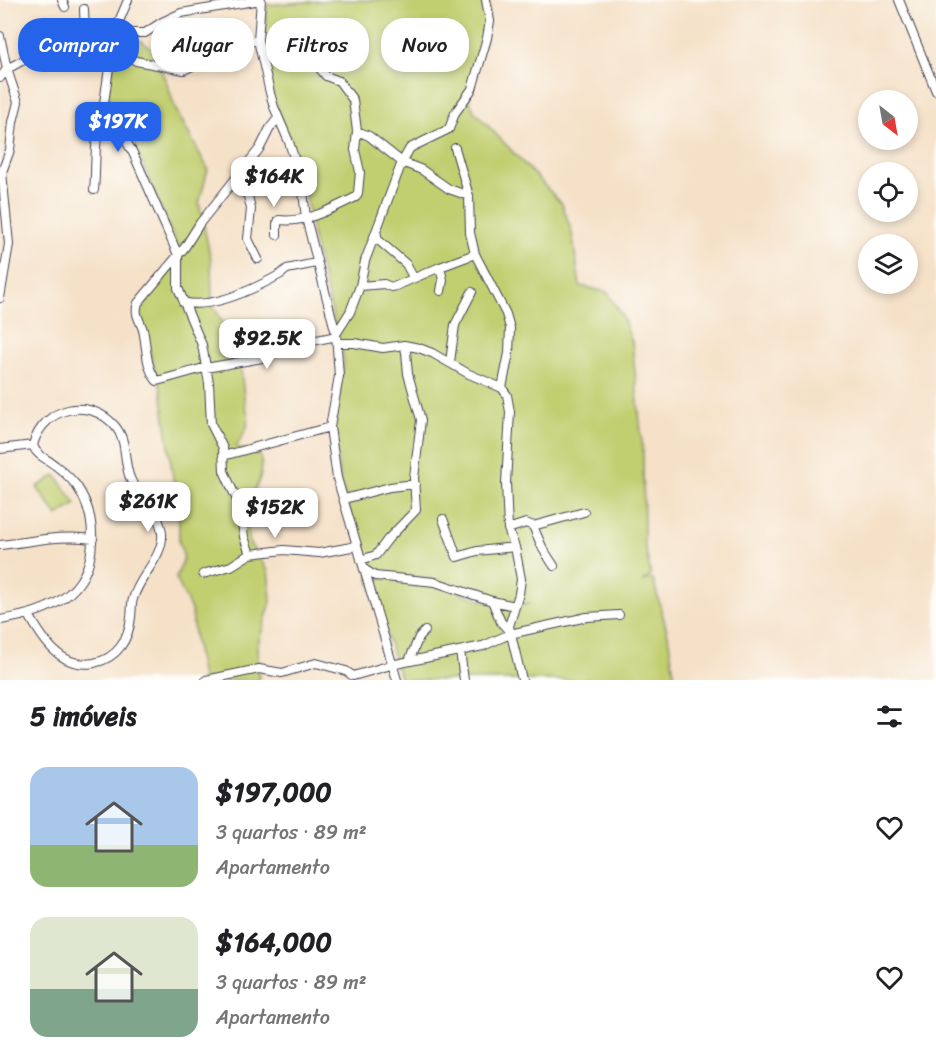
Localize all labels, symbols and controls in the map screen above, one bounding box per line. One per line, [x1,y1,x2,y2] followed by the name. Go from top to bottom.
[18,18,139,72] chip: Comprar
[151,18,254,72] chip: Alugar
[266,18,369,72] chip: Filtros
[381,18,469,72] chip: Novo
[858,90,918,150] north arrow
[858,90,918,294] map controls
[76,102,160,153] pin: $197K
[89,104,147,139] text: $197K
[232,157,316,208] pin: $164K
[245,159,303,194] text: $164K
[858,162,918,222] button: locate
[858,234,918,294] button: layers
[218,319,316,370] pin: $92.5K
[233,321,301,356] text: $92.5K
[106,482,190,533] pin: $261K
[119,484,177,519] text: $261K
[233,488,317,539] pin: $152K
[246,490,304,525] text: $152K
[30,693,136,739] text: 5 imóveis
[873,700,906,733] icon: filters
[216,769,332,815] text: $197,000
[78,791,150,863] icon: home
[873,811,906,844] icon: heart
[216,815,367,850] text: 3 quartos · 89 m²
[216,850,330,885] text: Apartamento
[216,919,332,965] text: $164,000
[78,941,150,1013] icon: home
[873,961,906,994] icon: heart
[216,965,367,1000] text: 3 quartos · 89 m²
[216,1000,330,1035] text: Apartamento

